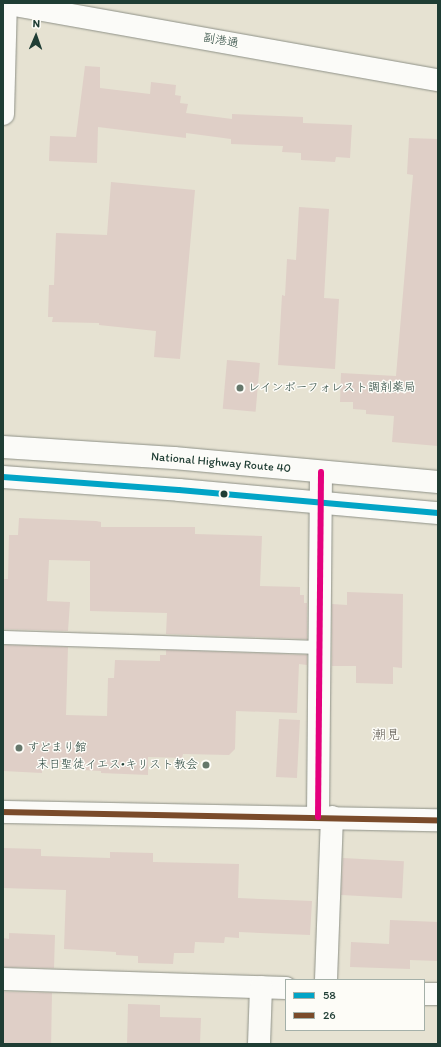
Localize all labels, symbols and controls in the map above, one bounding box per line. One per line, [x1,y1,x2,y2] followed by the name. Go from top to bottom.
[16,16,56,56] north arrow
[32,17,40,30] text: N
[202,31,240,51] street label: 副港通
[248,381,416,395] place label: レインボーフォレスト調剤薬局
[235,383,245,393] marker: レインボーフォレスト調剤薬局
[151,450,291,476] street label: National Highway Route 40
[219,489,229,499] unlabelled marker
[372,727,400,743] district label: 潮見
[27,741,87,755] place label: すどまり館
[14,743,24,753] marker: すどまり館
[38,758,198,772] place label: 末日聖徒イエス•キリスト教会
[201,760,211,770] marker: 末日聖徒イエス•キリスト教会
[285,979,425,1031] legend
[323,988,336,1002] text: 58
[323,1008,336,1022] text: 26

